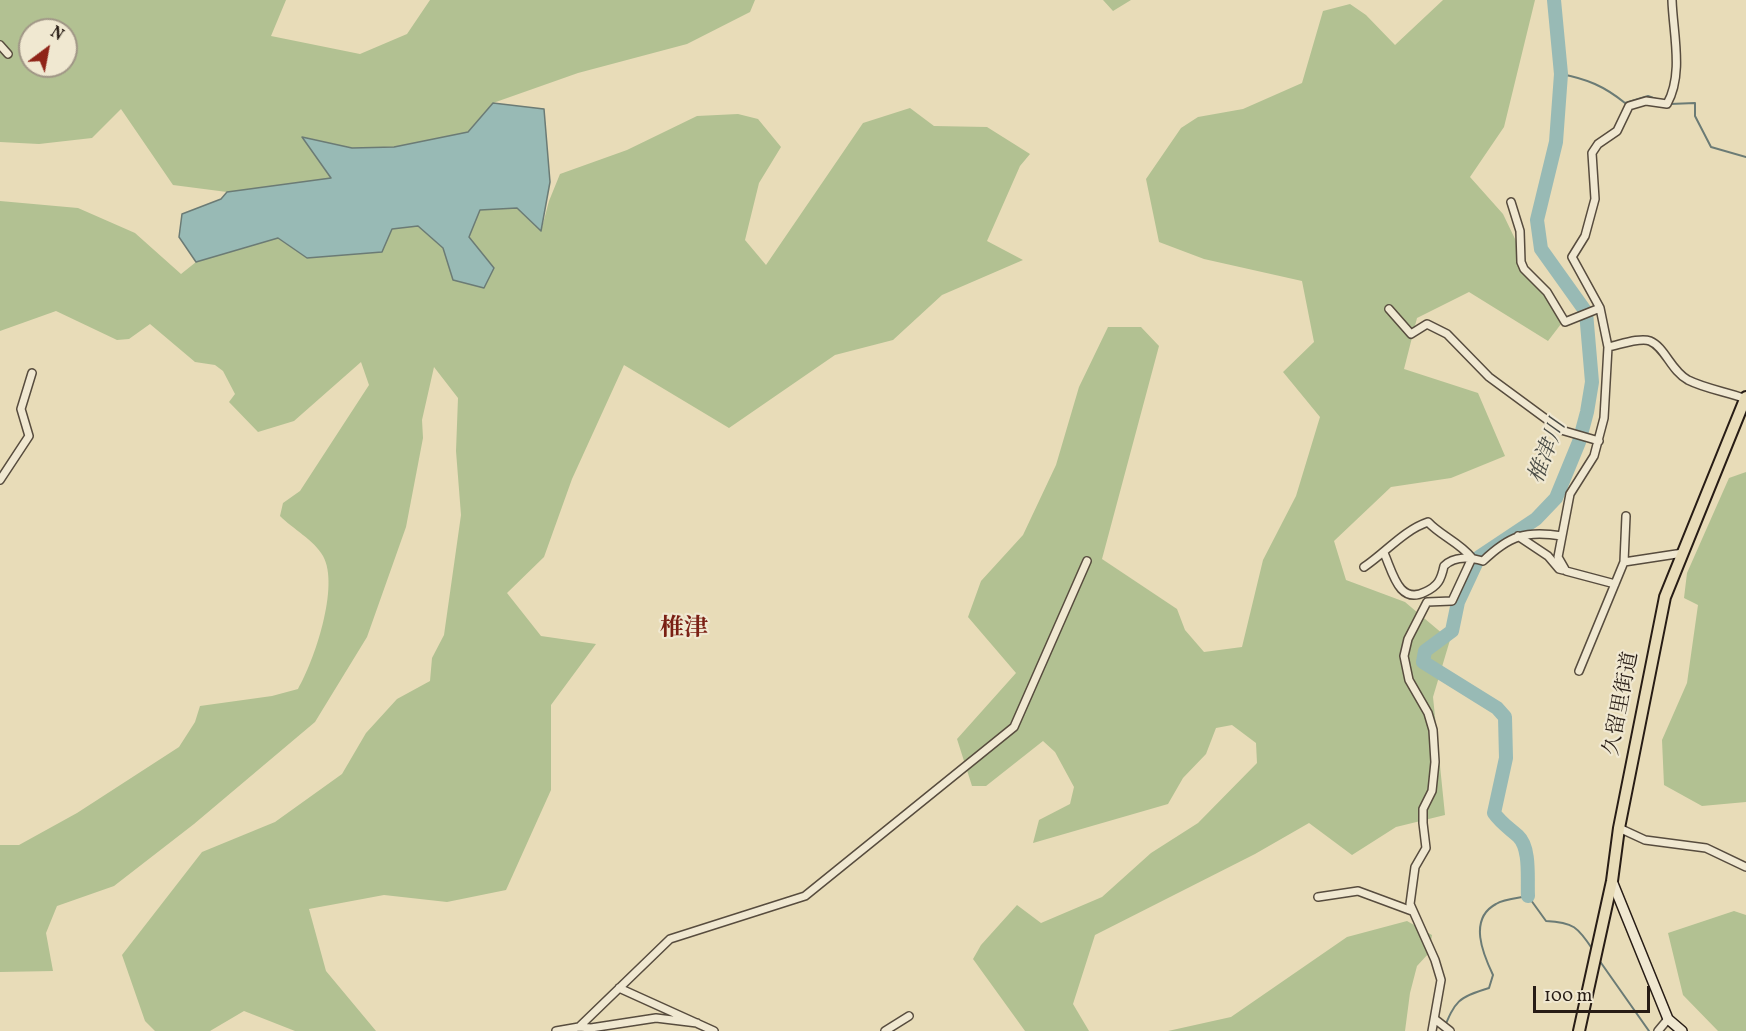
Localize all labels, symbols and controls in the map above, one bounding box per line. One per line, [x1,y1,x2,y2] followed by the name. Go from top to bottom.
[18,18,78,78] north arrow
[46,22,67,47] text: N
[1525,416,1573,488] water label: 椎津川
[660,617,708,645] district label: 椎津
[1601,650,1645,758] street label: 久留里街道
[1536,974,1653,1012] scale bar
[1544,984,1593,1009] text: 100 m

